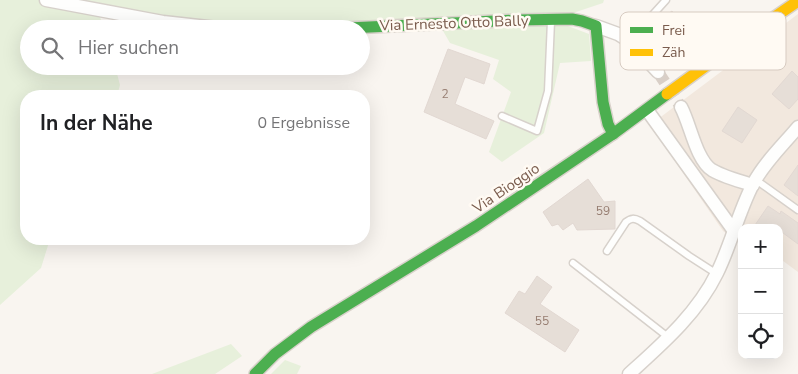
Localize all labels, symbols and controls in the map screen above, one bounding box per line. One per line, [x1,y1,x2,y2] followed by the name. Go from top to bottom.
[378,10,529,36] street label: Via Ernesto Otto Bally
[620,12,786,70] legend
[20,20,370,75] search box
[662,21,685,40] text: Frei
[38,34,66,62] icon: search
[78,35,179,61] text: Hier suchen
[662,43,685,62] text: Zäh
[441,86,449,102] house number: 2
[40,109,153,137] text: In der Nähe
[257,112,350,134] text: 0 Ergebnisse
[468,158,544,218] street label: Via Bioggio
[596,203,610,219] house number: 59
[738,224,783,359] map controls
[738,224,783,269] button: +
[738,269,783,314] button: −
[535,313,549,329] house number: 55
[738,314,783,359] button: locate

